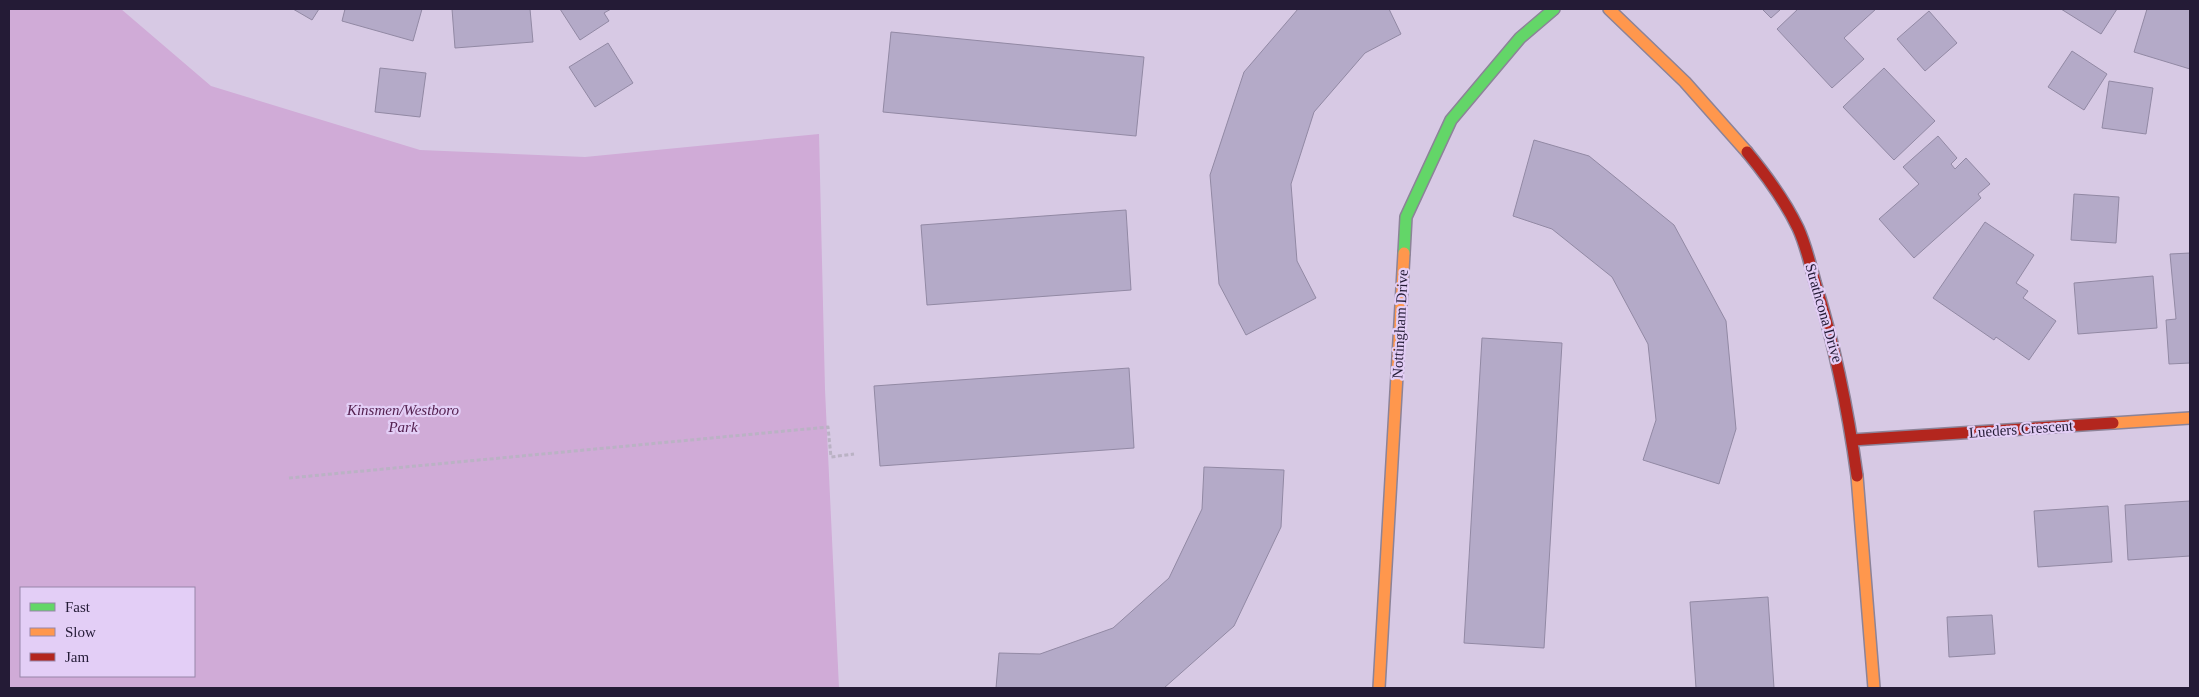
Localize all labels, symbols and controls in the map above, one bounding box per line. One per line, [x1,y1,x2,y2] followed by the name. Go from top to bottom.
[1802,262,1846,365] street label: Strathcona Drive
[1389,269,1411,379] street label: Nottingham Drive
[346,402,460,435] park label: Kinsmen/Westboro Park
[1968,417,2075,441] street label: Lueders Crescent
[20,587,195,677] legend
[65,599,91,615] text: Fast
[65,624,96,640] text: Slow
[65,649,89,665] text: Jam

